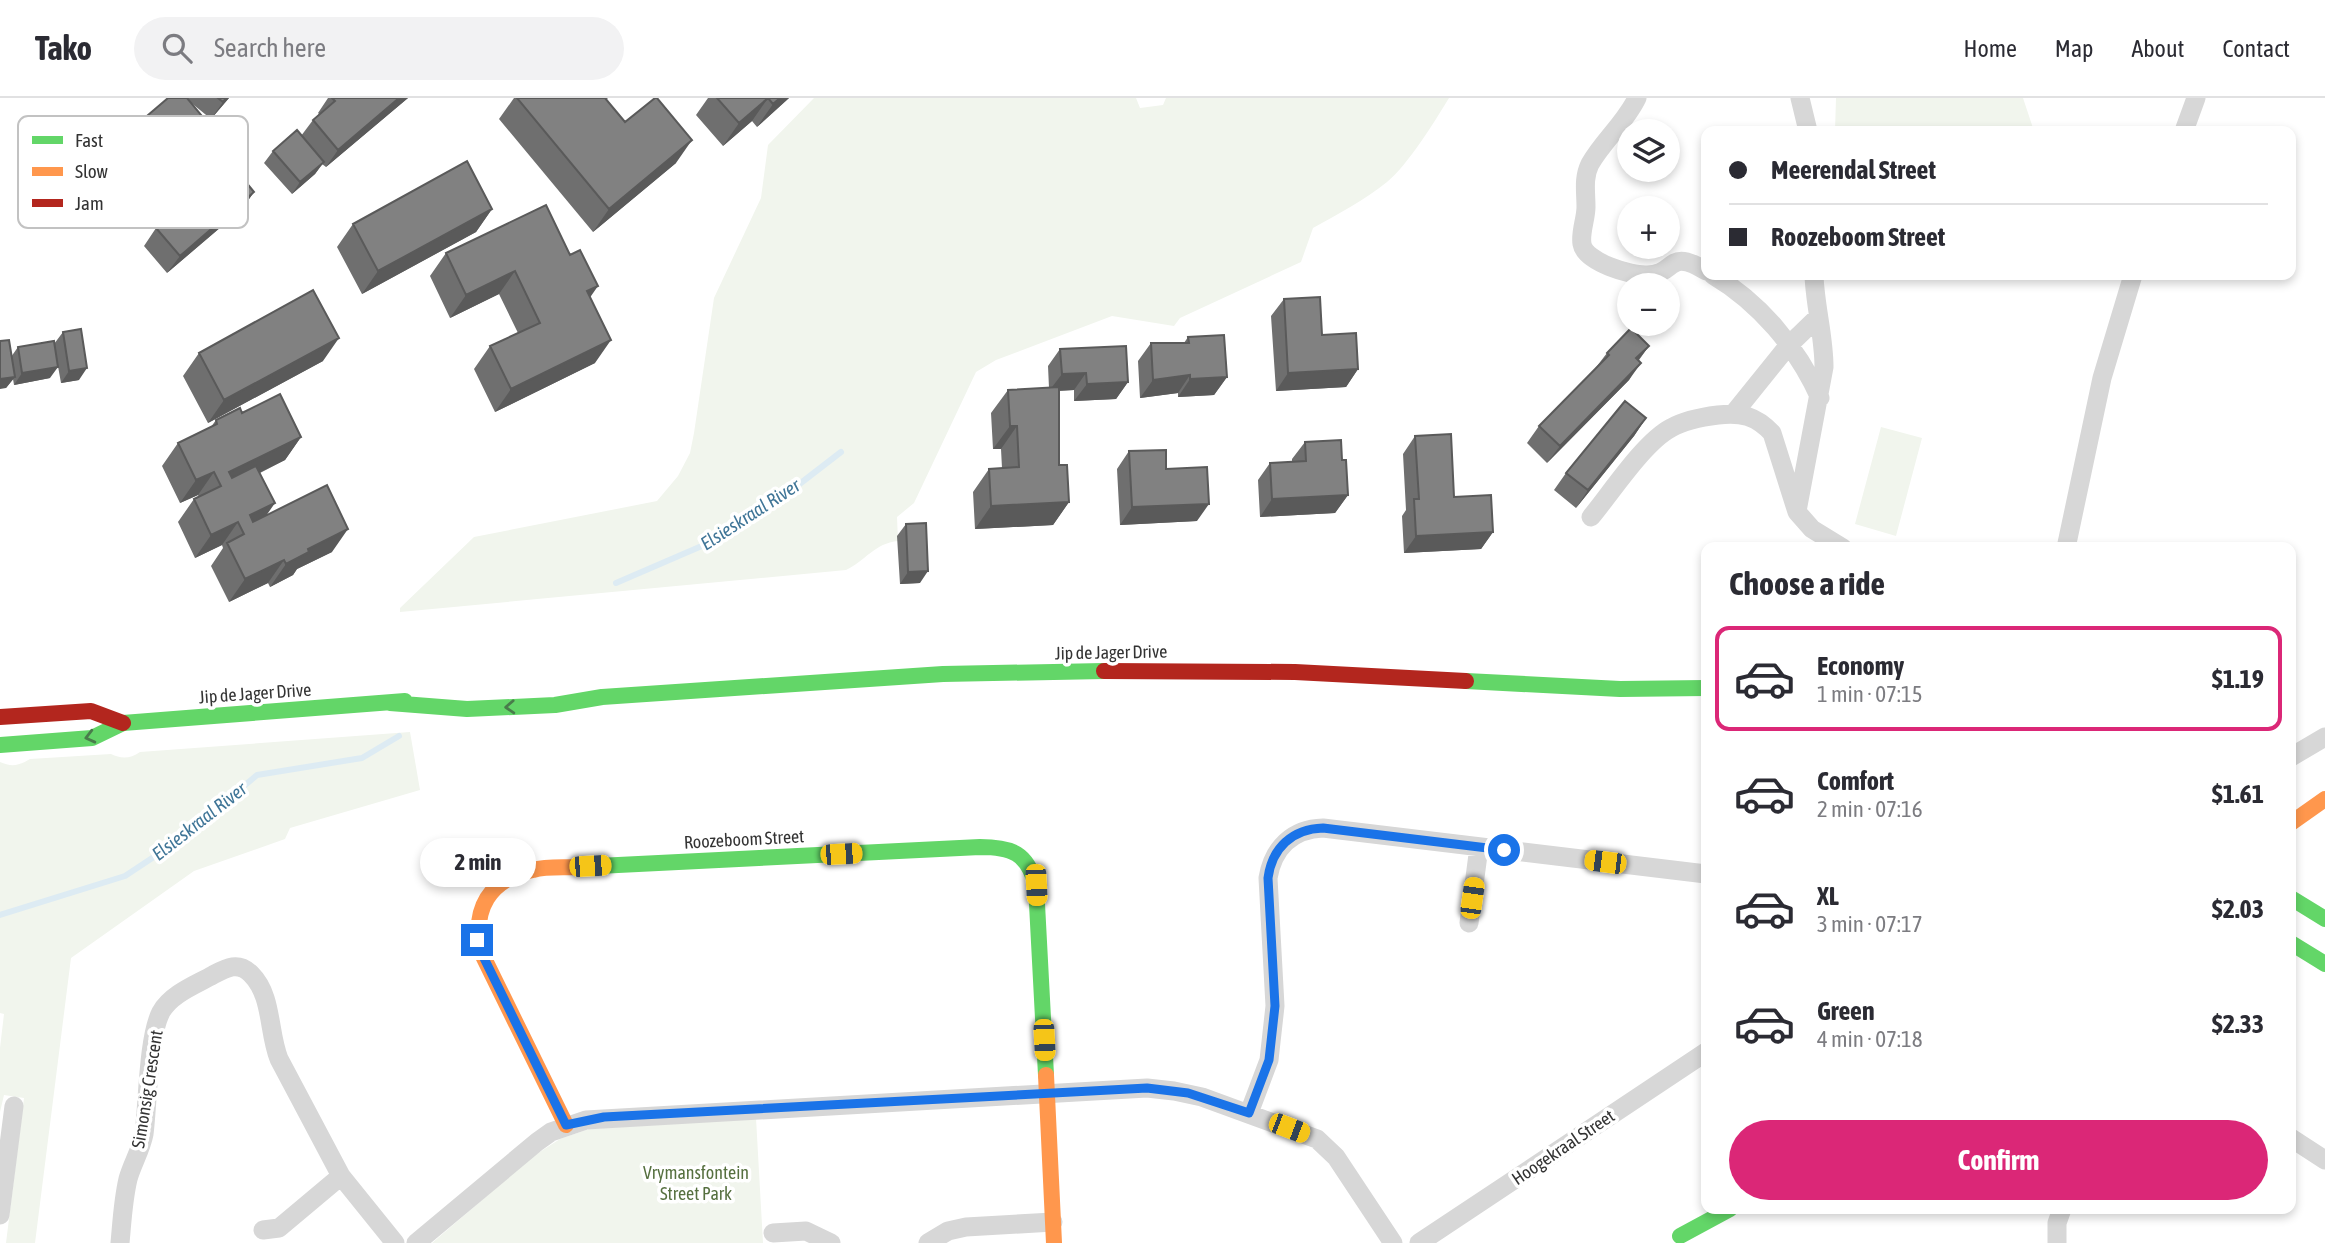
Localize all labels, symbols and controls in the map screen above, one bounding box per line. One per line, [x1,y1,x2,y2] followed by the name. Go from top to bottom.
[134,17,624,80] search box
[35,29,92,67] text: Tako
[158,29,196,67] icon: search
[214,33,326,63] text: Search here
[1963,35,2017,62] text: Home
[2055,35,2093,62] text: Map
[2131,35,2184,62] text: About
[2222,35,2290,62] text: Contact
[18,116,248,228] legend
[1617,119,1680,336] map controls
[1617,119,1680,182] button: layers
[75,129,103,151] text: Fast
[1771,155,1936,185] text: Meerendal Street
[75,160,109,182] text: Slow
[75,192,104,214] text: Jam
[1617,196,1680,259] button: +
[1771,222,1945,252] text: Roozeboom Street
[1617,273,1680,336] button: −
[696,473,805,554] water label: Elsieskraal River
[1729,565,1885,602] text: Choose a ride
[1055,641,1167,663] street label: Jip de Jager Drive
[1733,647,1796,710] icon: car
[1817,651,1904,681] text: Economy
[2212,664,2264,694] text: $1.19
[198,679,312,707] street label: Jip de Jager Drive
[1817,681,1923,707] text: 1 min · 07:15
[505,700,516,715] one-way arrow
[84,728,96,743] one-way arrow
[1733,762,1796,825] icon: car
[1817,766,1894,796] text: Comfort
[147,776,252,865] water label: Elsieskraal River
[2212,779,2264,809] text: $1.61
[1817,796,1923,822] text: 2 min · 07:16
[683,825,805,853] street label: Roozeboom Street
[1488,834,1520,866] route start
[419,838,535,888] callout: 2 min
[820,842,863,866] car
[455,849,501,875] text: 2 min
[1583,849,1628,875] car
[569,854,612,878] car
[1025,863,1048,907] car
[1459,876,1486,920] car
[1733,877,1796,940] icon: car
[1817,881,1839,911] text: XL
[2212,894,2264,924] text: $2.03
[1817,911,1923,937] text: 3 min · 07:17
[461,924,493,956] route end
[1733,992,1796,1055] icon: car
[1817,996,1875,1026] text: Green
[2212,1009,2264,1039] text: $2.33
[1033,1018,1056,1062] car
[1817,1026,1923,1052] text: 4 min · 07:18
[127,1028,167,1150] street label: Simonsig Crescent
[1508,1105,1618,1189] street label: Hoogekraal Street
[1266,1111,1313,1145] car
[1729,1120,2268,1200] button: Confirm
[643,1162,749,1204] park label: Vrymansfontein Street Park

